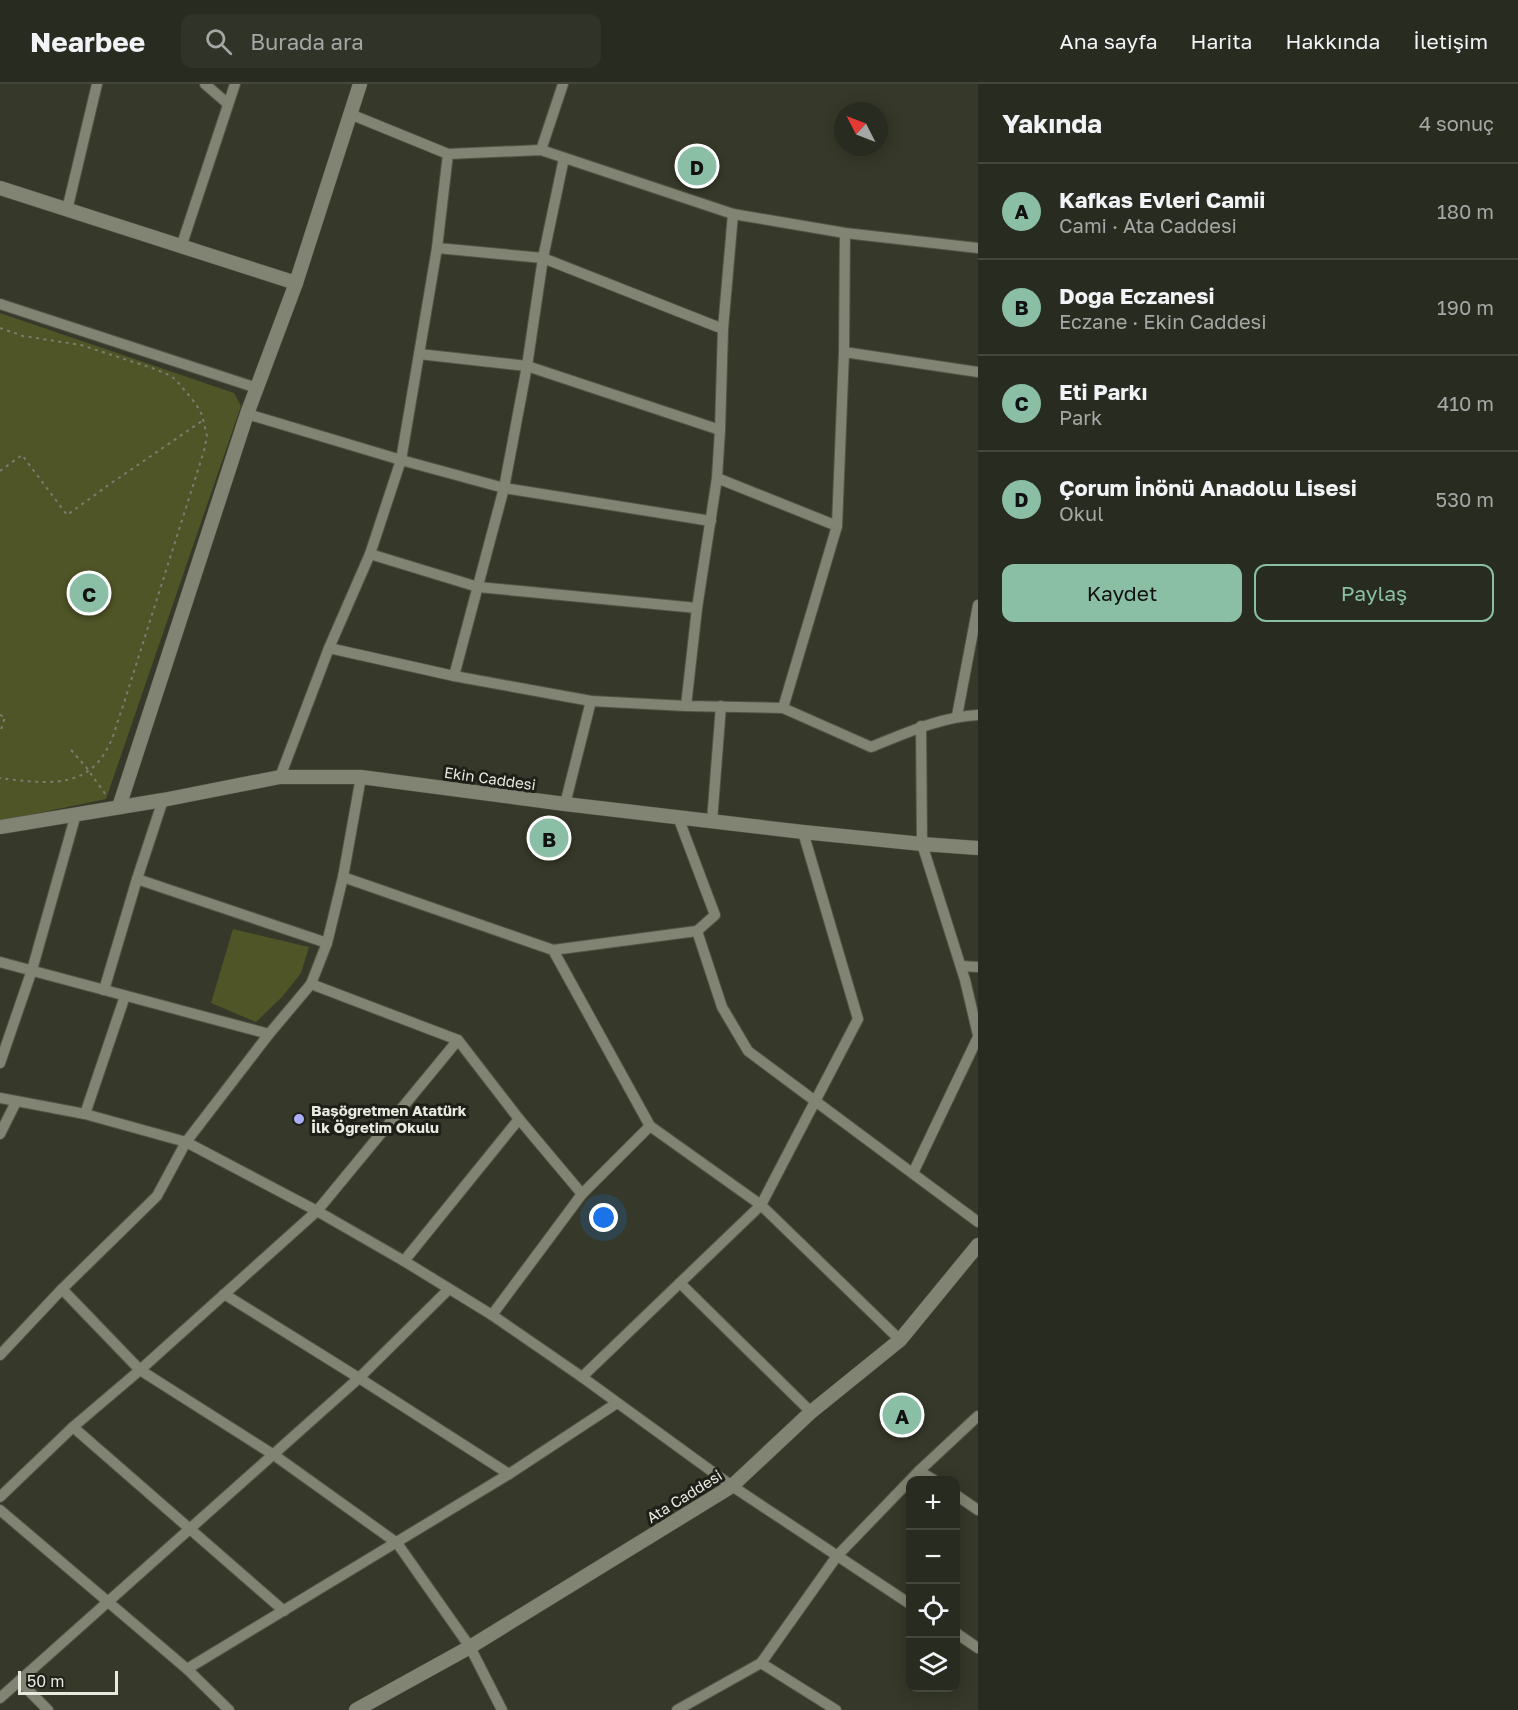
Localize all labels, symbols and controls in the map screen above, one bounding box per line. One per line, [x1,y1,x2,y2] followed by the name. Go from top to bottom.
[181,14,601,68] search box
[30,25,145,58] text: Nearbee
[202,25,235,58] icon: search
[250,28,364,55] text: Burada ara
[1060,28,1158,54] text: Ana sayfa
[1191,28,1252,54] text: Harita
[1285,28,1380,54] text: Hakkında
[1413,28,1488,54] text: İletişim
[834,102,888,156] north arrow
[1002,108,1102,139] text: Yakında
[1419,111,1494,135] text: 4 sonuç
[678,144,716,188] pin: D
[1059,186,1265,213] text: Kafkas Evleri Camii
[1014,199,1029,223] text: A
[1437,199,1494,223] text: 180 m
[1059,213,1237,237] text: Cami · Ata Caddesi
[1059,282,1215,309] text: Doğa Eczanesi
[1014,295,1029,319] text: B
[1437,295,1494,319] text: 190 m
[1059,309,1267,333] text: Eczane · Ekin Caddesi
[1059,378,1148,405] text: Eti Parkı
[1014,391,1029,415] text: C
[1437,391,1494,415] text: 410 m
[1059,405,1102,429] text: Park
[1059,474,1357,501] text: Çorum İnönü Anadolu Lisesi
[1014,487,1029,511] text: D
[1436,487,1494,511] text: 530 m
[1059,501,1104,525] text: Okul
[1002,564,1242,622] button: Kaydet
[1254,564,1494,622] button: Paylaş
[70,570,109,616] pin: C
[443,763,537,793] street label: Ekin Caddesi
[530,816,568,861] pin: B
[311,1101,467,1136] place label: Başögretmen Atatürk İlk Öğretim Okulu
[292,1112,306,1126] marker: Başögretmen Atatürk İlk Öğretim Okulu
[589,1203,618,1232] your location
[882,1392,922,1438] pin: A
[643,1466,725,1526] street label: Ata Caddesi
[906,1476,960,1692] map controls
[906,1476,960,1530] button: +
[906,1530,960,1584] button: −
[906,1584,960,1638] button: locate
[906,1638,960,1692] button: layers
[18,1668,118,1696] scale bar
[27,1671,64,1691] text: 50 m

